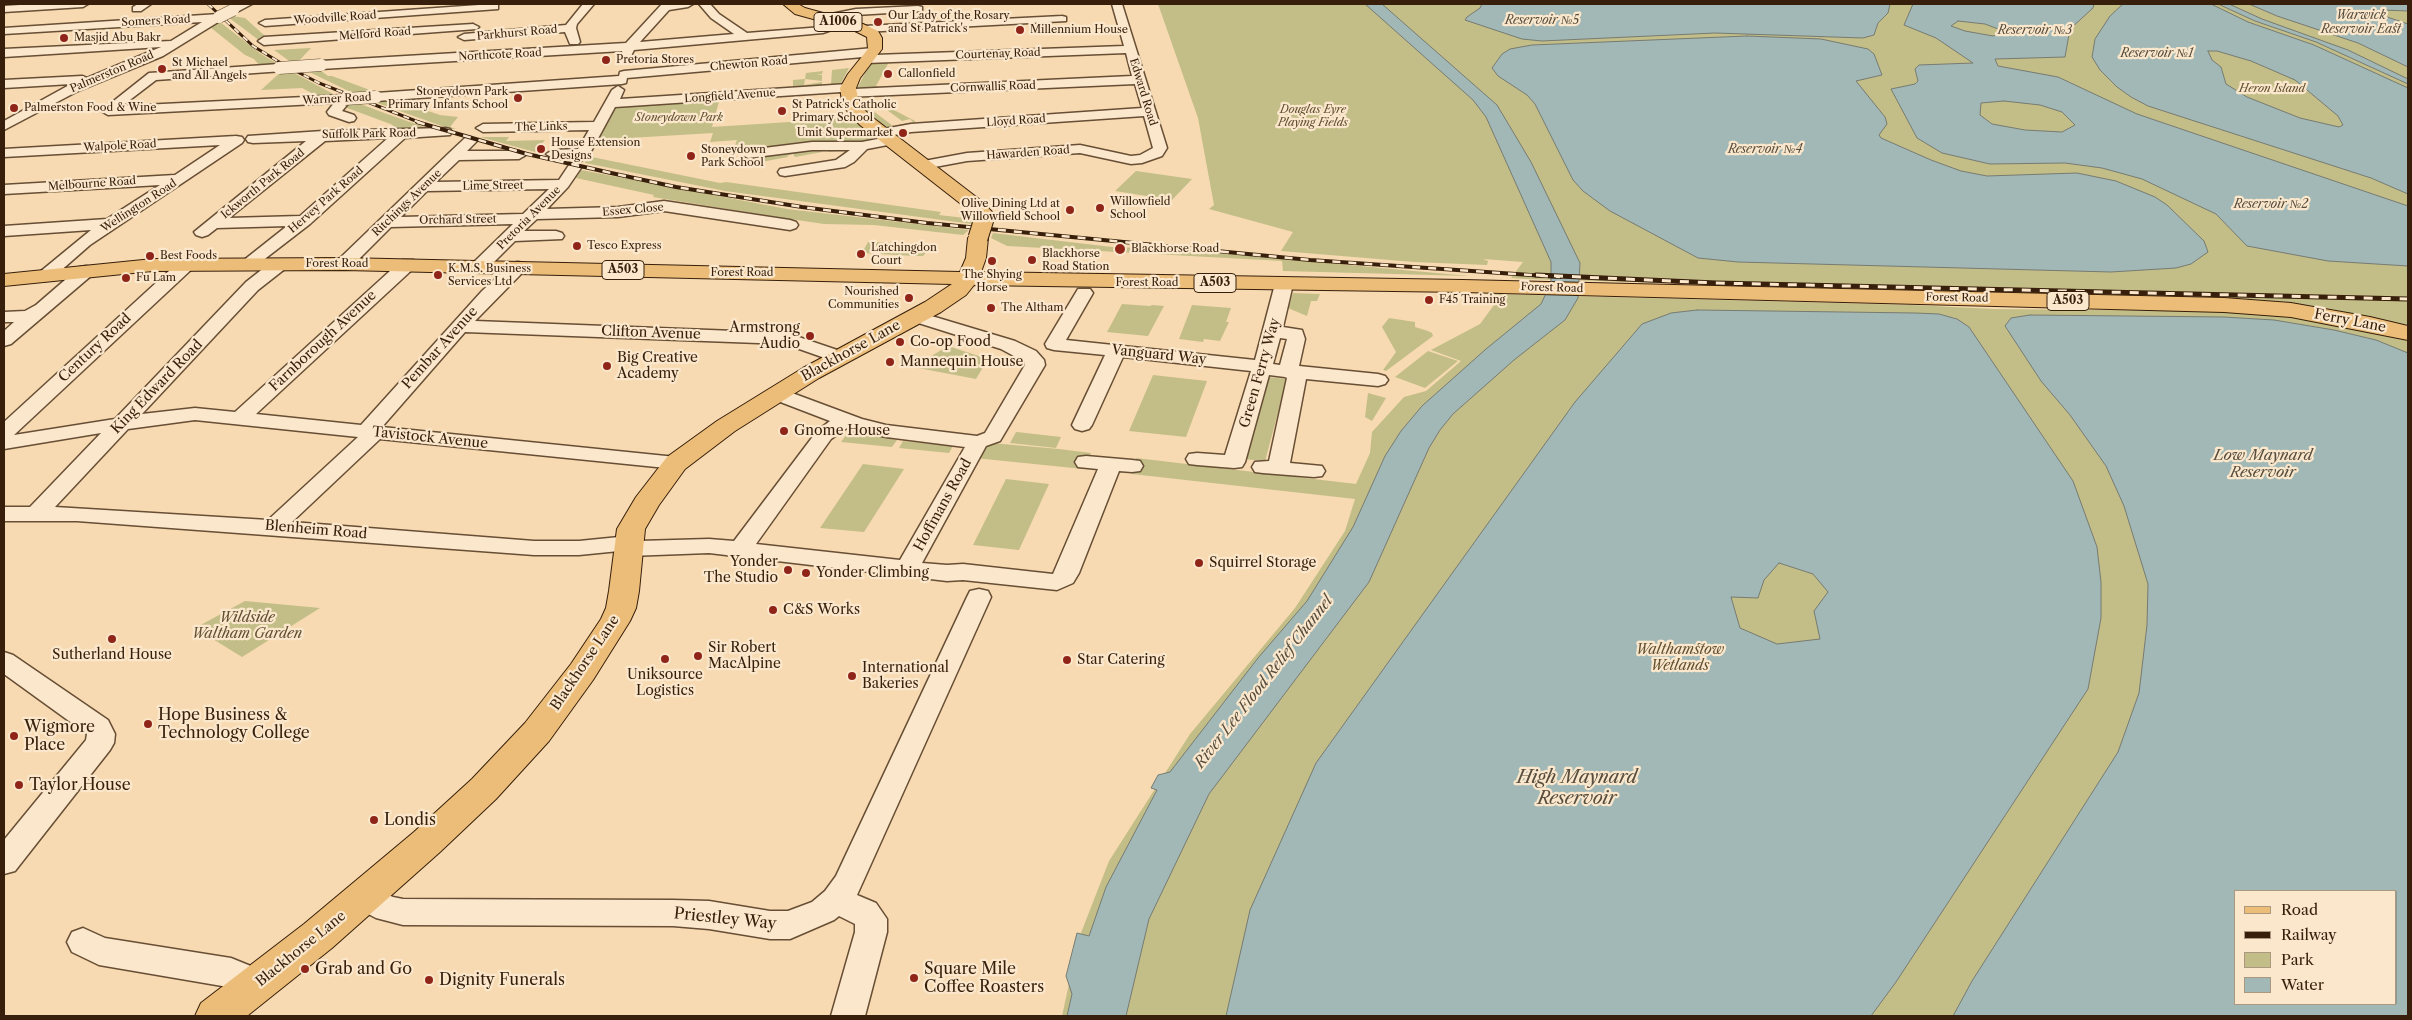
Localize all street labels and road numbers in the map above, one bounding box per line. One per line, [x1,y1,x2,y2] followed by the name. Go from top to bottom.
[293,9,377,27] street label: Woodville Road
[121,13,191,29] street label: Somers Road
[814,13,862,32] road number: A1006
[476,23,558,43] street label: Parkhurst Road
[339,25,411,43] street label: Melford Road
[458,46,542,64] street label: Northcote Road
[955,46,1041,62] street label: Courtenay Road
[68,48,156,96] street label: Palmerston Road
[710,54,788,74] street label: Chewton Road
[1126,57,1160,127] street label: Edward Road
[950,79,1036,95] street label: Cornwallis Road
[684,86,776,106] street label: Longfield Avenue
[302,91,372,107] street label: Warner Road
[986,112,1046,130] street label: Lloyd Road
[514,120,568,134] street label: The Links
[322,127,416,141] street label: Suffolk Park Road
[83,137,157,155] street label: Walpole Road
[986,143,1070,163] street label: Hawarden Road
[219,146,307,222] street label: Ickworth Park Road
[286,164,366,236] street label: Hervey Park Road
[370,167,444,239] street label: Ritchings Avenue
[48,174,136,194] street label: Melbourne Road
[99,177,179,235] street label: Wellington Road
[462,179,524,193] street label: Lime Street
[495,184,563,252] street label: Pretoria Avenue
[602,201,664,219] street label: Essex Close
[419,213,497,227] street label: Orchard Street
[306,257,368,271] street label: Forest Road
[602,260,644,280] road number: A503
[711,266,773,280] street label: Forest Road
[1194,274,1236,292] road number: A503
[1116,276,1178,290] street label: Forest Road
[1520,280,1584,296] street label: Forest Road
[266,287,380,395] street label: Farnborough Avenue
[1925,291,1989,305] street label: Forest Road
[2047,292,2089,310] road number: A503
[399,303,481,393] street label: Pembar Avenue
[2313,306,2387,336] street label: Ferry Lane
[55,310,135,386] street label: Century Road
[1236,316,1284,430] street label: Green Ferry Way
[798,317,904,385] street label: Blackhorse Lane
[601,323,701,343] street label: Clifton Avenue
[108,336,206,438] street label: King Edward Road
[1111,342,1207,368] street label: Vanguard Way
[371,424,489,452] street label: Tavistock Avenue
[911,456,975,554] street label: Hoffmans Road
[264,517,368,543] street label: Blenheim Road
[547,612,623,714] street label: Blackhorse Lane
[673,904,777,934] street label: Priestley Way
[253,908,349,990] street label: Blackhorse Lane

